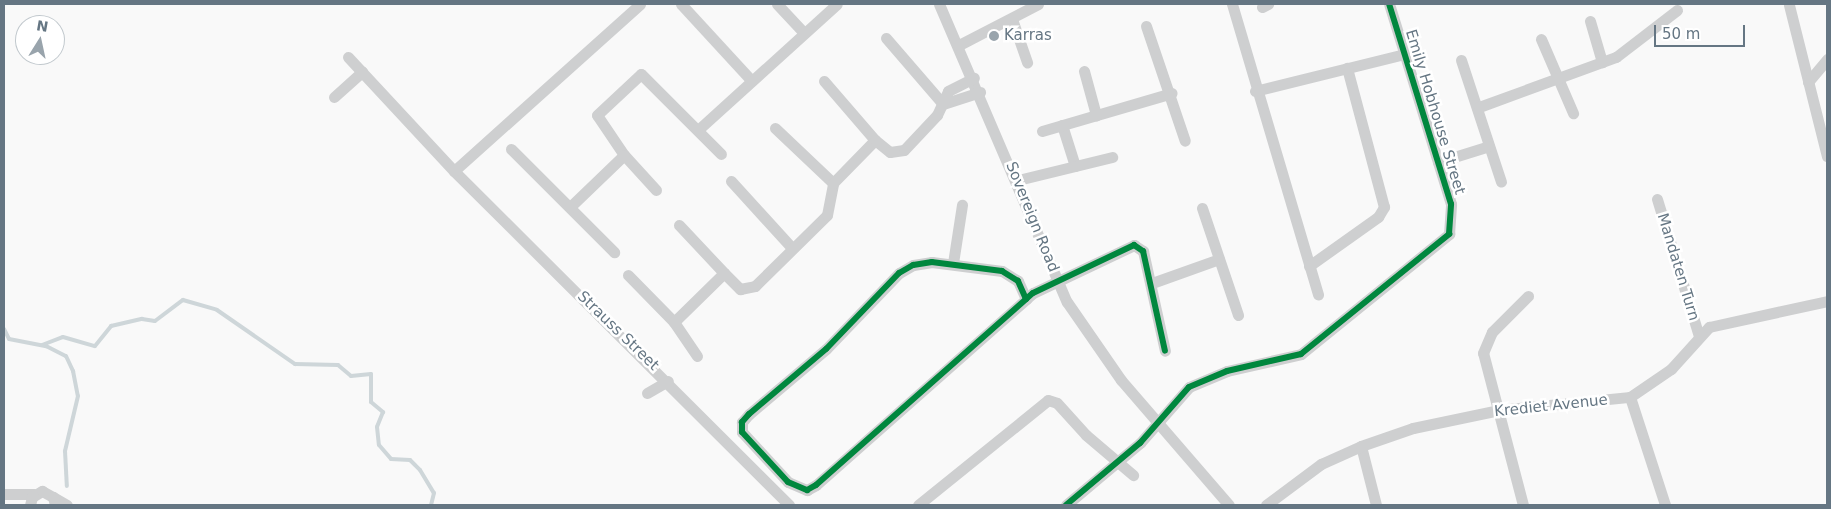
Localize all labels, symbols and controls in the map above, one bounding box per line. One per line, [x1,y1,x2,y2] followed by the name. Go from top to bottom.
[15,15,65,65] north arrow
[1656,15,1747,47] scale bar
[35,17,50,35] text: N
[1662,25,1700,43] text: 50 m
[1004,27,1052,45] place label: Karras
[1401,27,1469,197] street label: Emily Hobhouse Street
[988,30,1000,42] marker: Karras
[1002,159,1062,275] street label: Sovereign Road
[1653,211,1703,323] street label: Mandaten Turn
[574,288,662,374] street label: Strauss Street
[1493,391,1609,421] street label: Krediet Avenue

